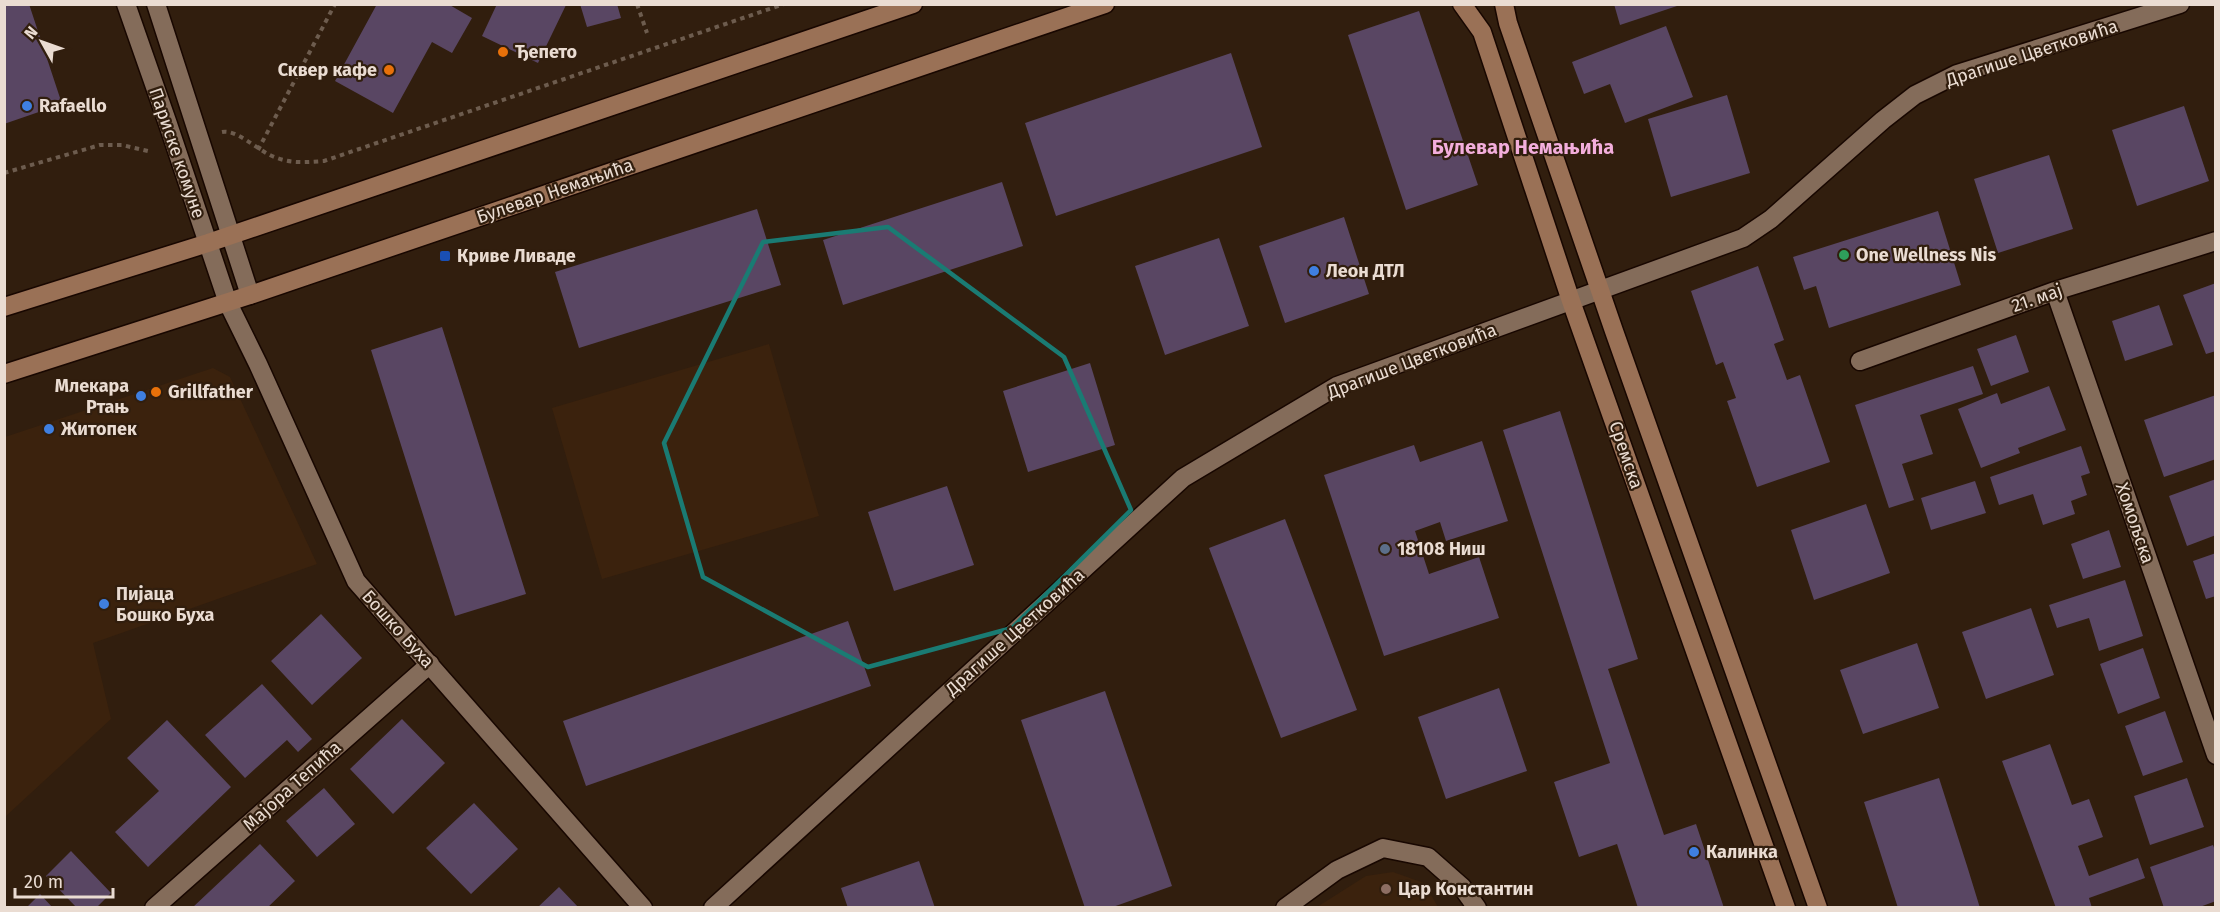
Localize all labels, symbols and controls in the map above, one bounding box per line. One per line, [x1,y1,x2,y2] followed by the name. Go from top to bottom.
[12,12,72,72] north arrow
[1942,15,2121,91] street label: Драгише Цветковића
[20,23,42,43] text: N
[515,41,577,63] place label: Ђепето
[496,45,510,59] marker: Ђепето
[278,59,377,81] place label: Сквер кафе
[382,63,396,77] marker: Сквер кафе
[144,85,210,221] street label: Париске комуне
[39,95,107,117] place label: Rafaello
[20,99,34,113] marker: Rafaello
[1432,135,1614,159] district label: Булевар Немањића
[474,154,636,228] street label: Булевар Немањића
[1856,244,1997,266] place label: One Wellness Nis
[457,245,576,267] place label: Криве Ливаде
[1837,248,1851,262] marker: One Wellness Nis
[438,249,452,263] marker: Криве Ливаде
[1326,260,1405,282] place label: Леон ДТЛ
[1307,264,1321,278] marker: Леон ДТЛ
[2009,279,2065,317] street label: 21. мај
[1323,319,1500,404] street label: Драгише Цветковића
[55,375,129,418] place label: Млекара Ртањ
[168,381,254,403] place label: Grillfather
[149,385,163,399] marker: Grillfather
[134,389,148,403] marker: Млекара Ртањ
[60,418,137,440] place label: Житопек
[1604,418,1648,492] street label: Сремска
[42,422,56,436] marker: Житопек
[2111,480,2159,566] street label: Хомољска
[1397,538,1486,560] place label: 18108 Ниш
[1378,542,1392,556] marker: 18108 Ниш
[940,564,1089,701] street label: Драгише Цветковића
[116,583,215,626] place label: Пијаца Бошко Буха
[357,586,439,672] street label: Бошко Буха
[97,597,111,611] marker: Пијаца Бошко Буха
[238,736,346,836] street label: Мајора Тепића
[1706,841,1778,863] place label: Калинка
[1687,845,1701,859] marker: Калинка
[15,861,112,899] scale bar
[24,871,63,893] text: 20 m
[1398,878,1534,900] place label: Цар Константин
[1379,882,1393,896] marker: Цар Константин

